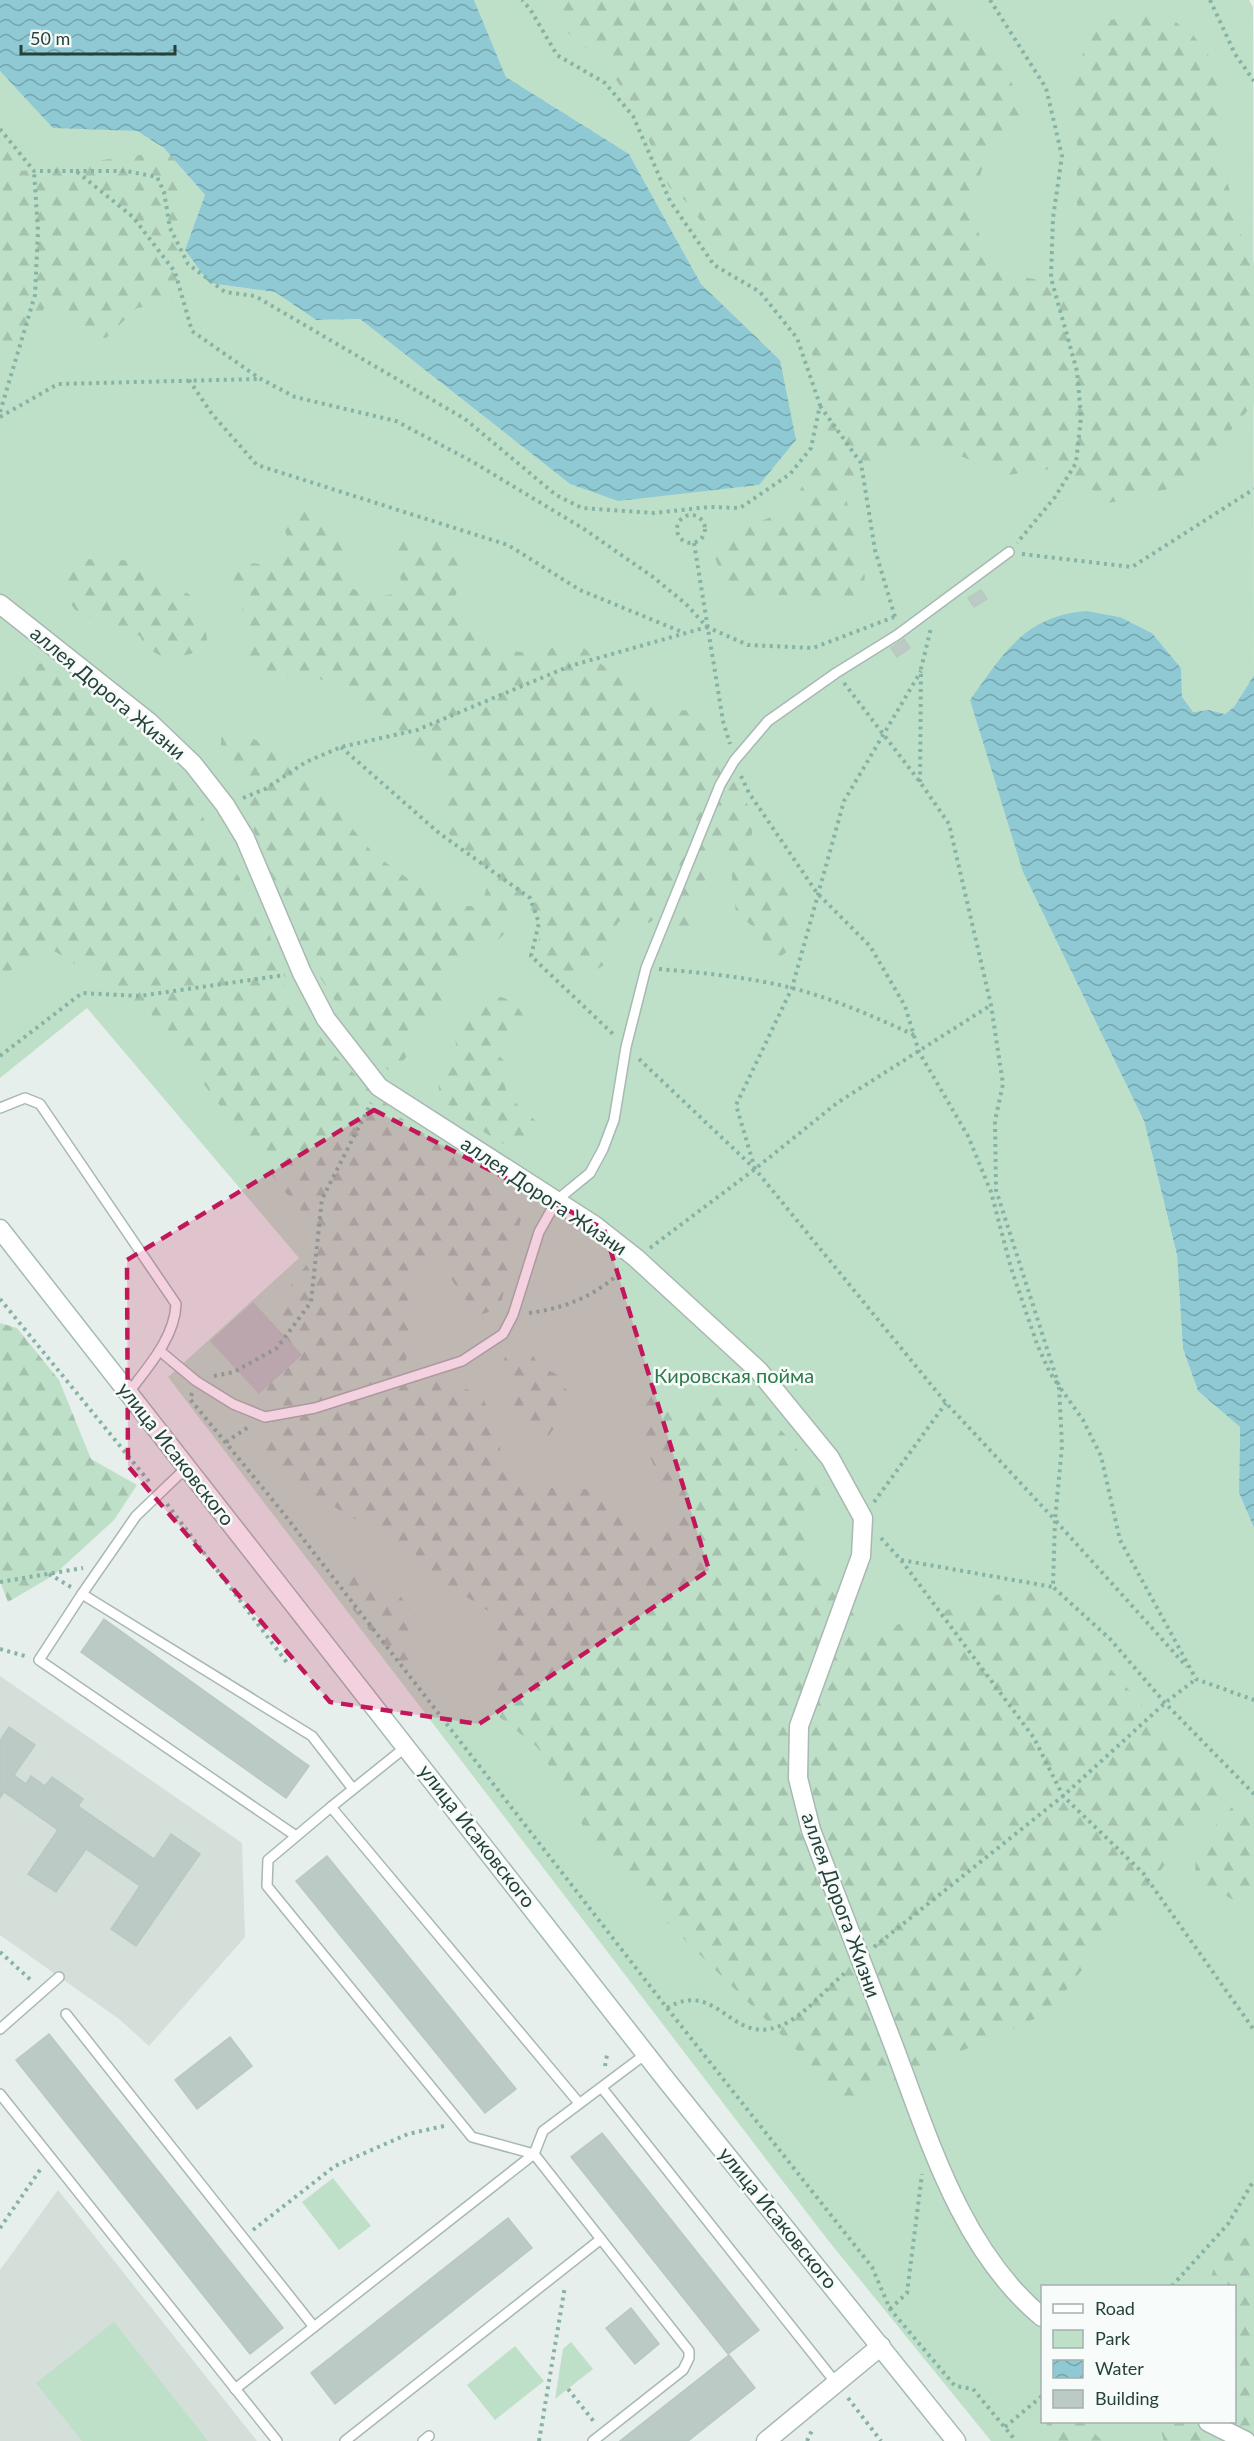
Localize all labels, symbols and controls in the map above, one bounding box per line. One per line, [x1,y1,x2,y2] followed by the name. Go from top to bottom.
[21,18,176,56] scale bar
[30,27,70,49] text: 50 m
[26,620,191,764] street label: аллея Дорога Жизни
[457,1131,632,1260] street label: аллея Дорога Жизни
[654,1363,814,1387] park label: Кировская пойма
[113,1377,240,1530] street label: улица Исаковского
[414,1759,541,1912] street label: улица Исаковского
[797,1809,887,2000] street label: аллея Дорога Жизни
[714,2142,843,2293] street label: улица Исаковского
[1041,2285,1236,2423] legend
[1095,2297,1135,2319] text: Road
[1095,2327,1131,2349] text: Park
[1095,2357,1144,2379] text: Water
[1095,2387,1159,2409] text: Building

